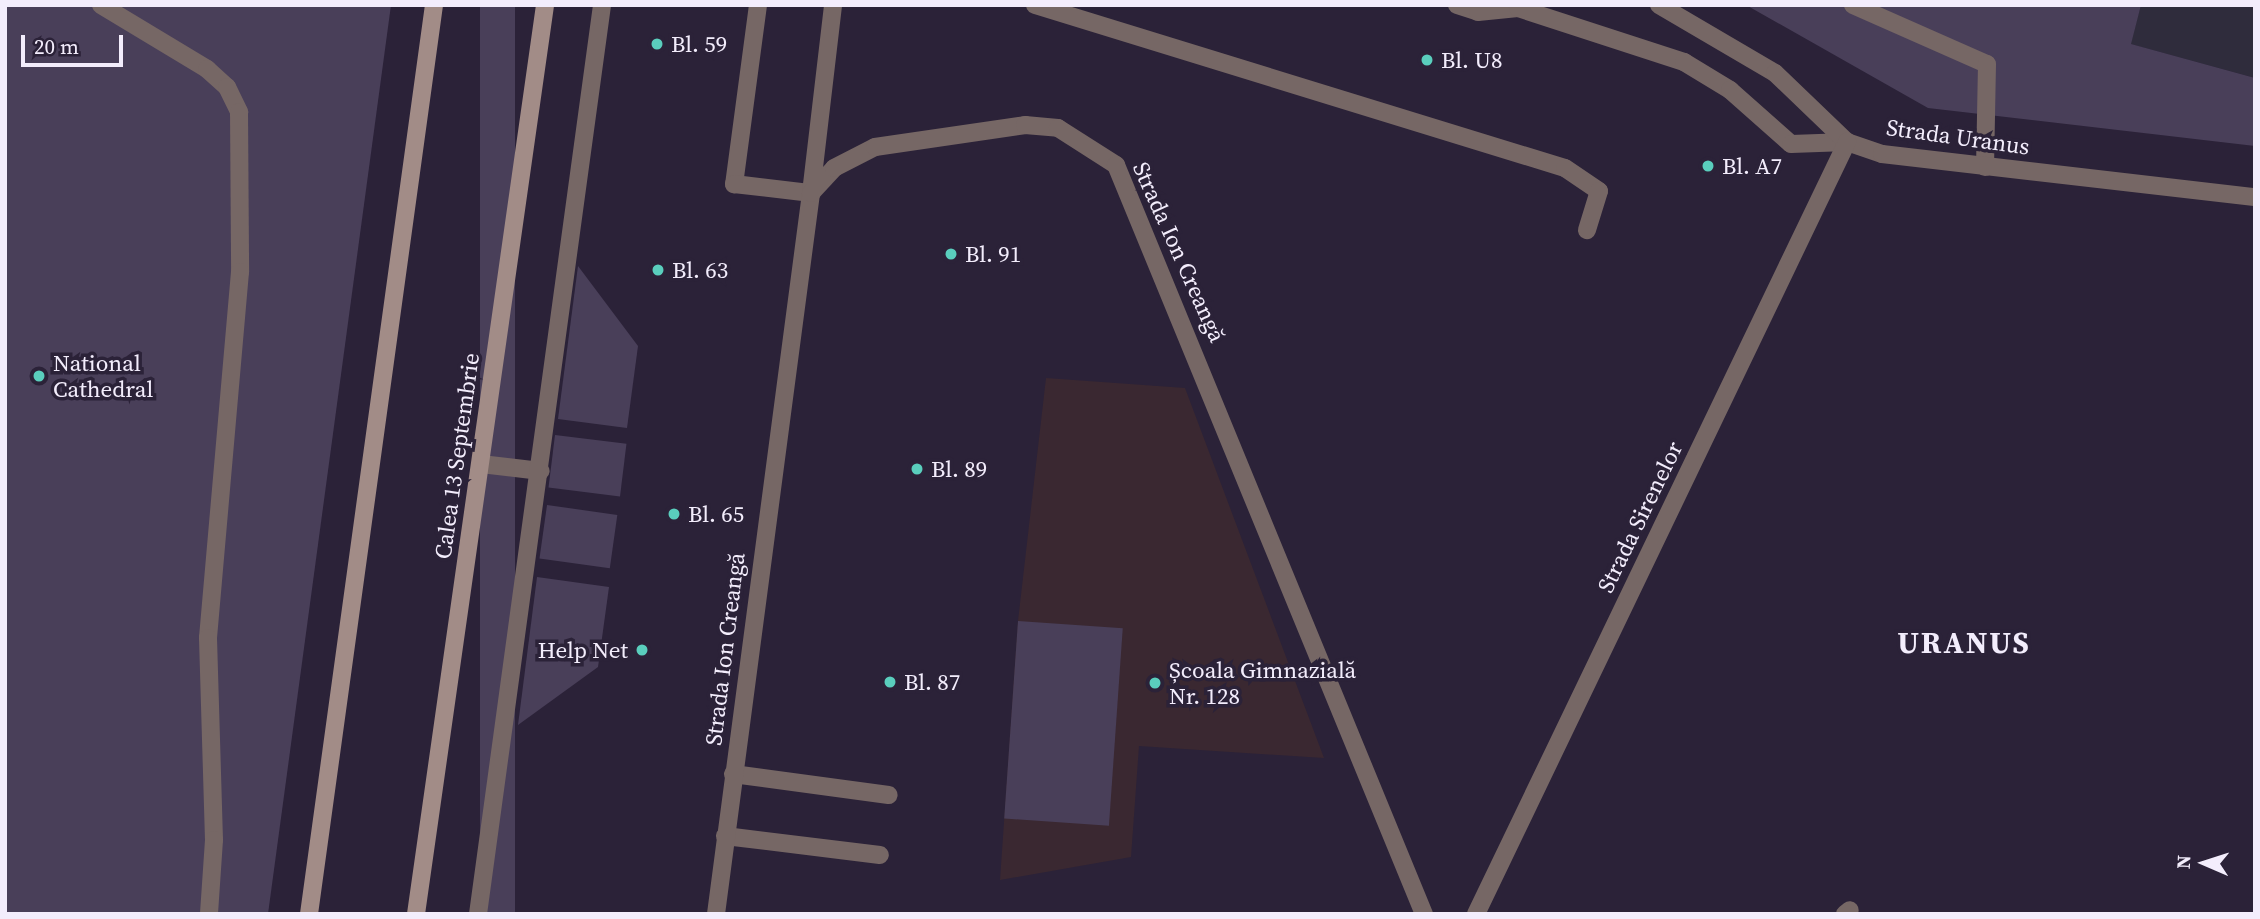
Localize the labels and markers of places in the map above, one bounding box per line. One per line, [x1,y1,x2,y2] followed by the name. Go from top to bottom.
[671,30,727,58] place label: Bl. 59
[649,36,665,52] marker: Bl. 59
[1441,46,1503,74] place label: Bl. U8
[1419,52,1435,68] marker: Bl. U8
[1722,152,1782,180] place label: Bl. A7
[1700,158,1716,174] marker: Bl. A7
[965,240,1021,268] place label: Bl. 91
[943,246,959,262] marker: Bl. 91
[672,256,728,284] place label: Bl. 63
[650,262,666,278] marker: Bl. 63
[53,349,153,403] place label: National Cathedral
[31,368,47,384] marker: National Cathedral
[931,455,987,483] place label: Bl. 89
[909,461,925,477] marker: Bl. 89
[688,500,744,528] place label: Bl. 65
[666,506,682,522] marker: Bl. 65
[538,636,628,664] place label: Help Net
[634,642,650,658] marker: Help Net
[1169,656,1356,710] place label: Școala Gimnazială Nr. 128
[904,668,960,696] place label: Bl. 87
[882,674,898,690] marker: Bl. 87
[1147,675,1163,691] marker: Școala Gimnazială Nr. 128

